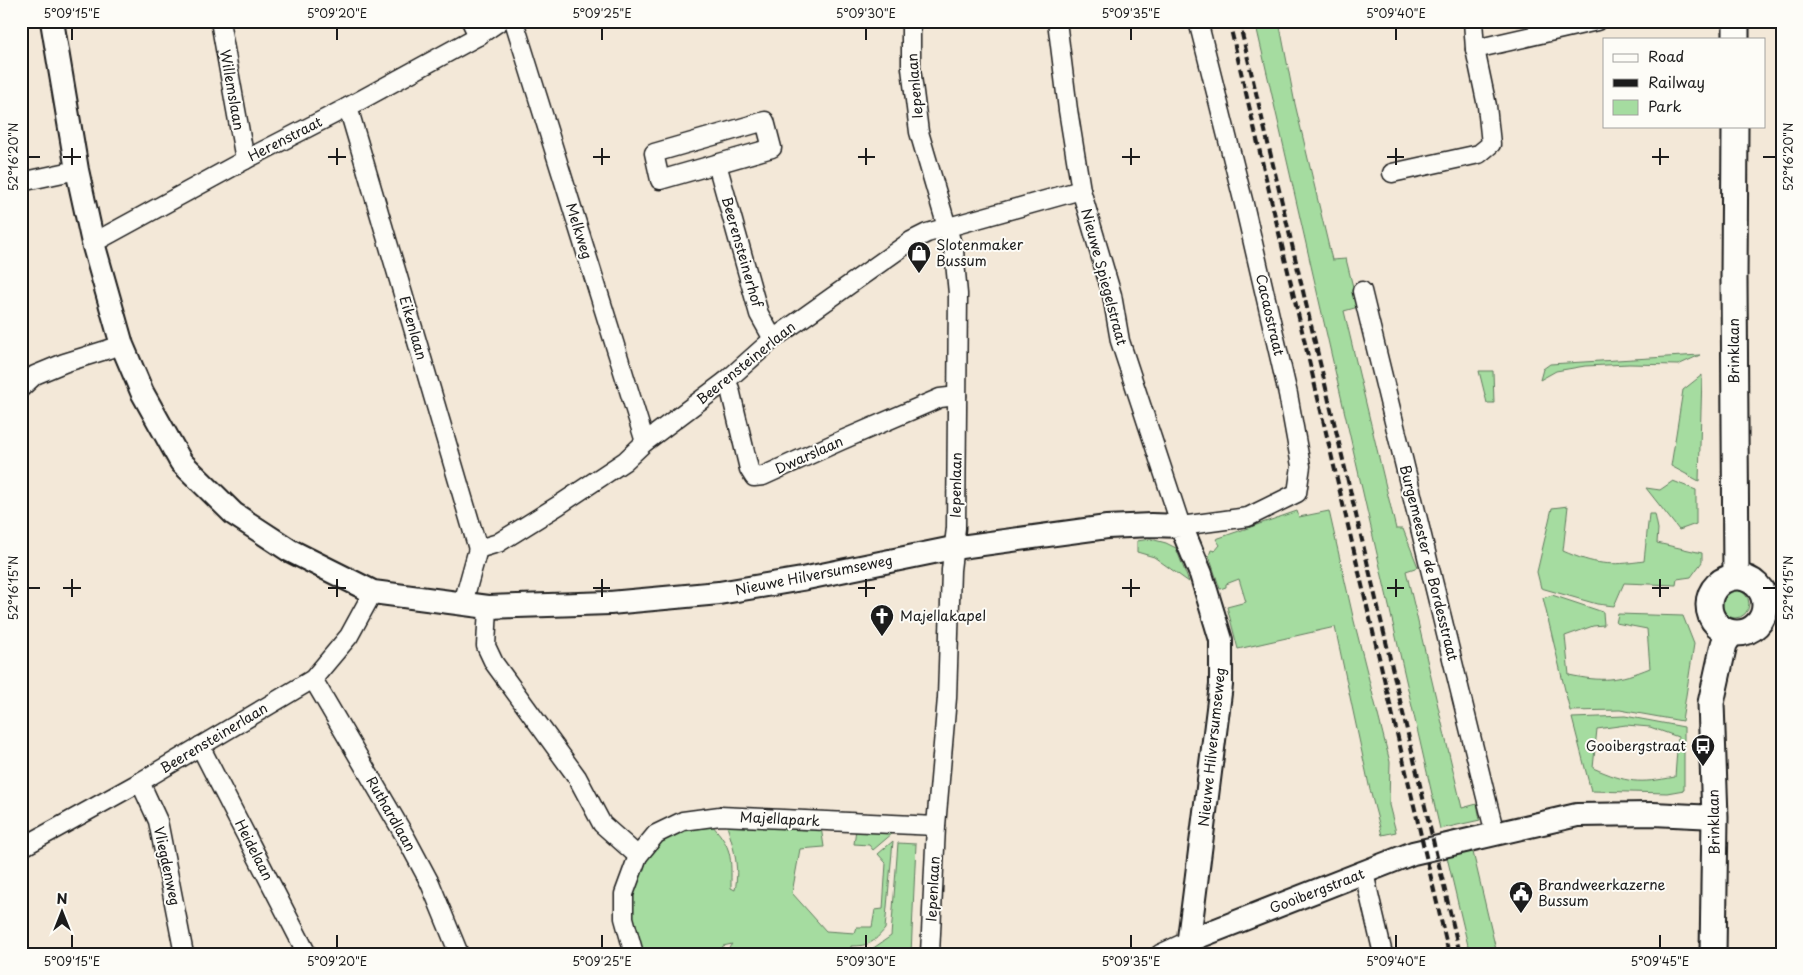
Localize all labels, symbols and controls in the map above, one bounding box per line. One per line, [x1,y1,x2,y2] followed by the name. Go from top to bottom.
[44,4,100,22] text: 5°09'15"E
[307,4,367,22] text: 5°09'20"E
[572,4,632,22] text: 5°09'25"E
[836,4,896,22] text: 5°09'30"E
[1101,4,1161,22] text: 5°09'35"E
[1366,4,1426,22] text: 5°09'40"E
[1603,38,1766,128] legend
[1648,44,1684,67] text: Road
[215,48,250,132] street label: Willemslaan
[901,52,928,120] street label: Iepenlaan
[1648,70,1705,93] text: Railway
[1648,94,1682,117] text: Park
[244,111,326,166] street label: Herenstraat
[4,123,22,191] text: 52°16'20"N
[1779,123,1797,191] text: 52°16'20"N
[717,194,769,311] street label: Beerensteinerhof
[561,200,598,262] street label: Melkweg
[1076,206,1133,348] street label: Nieuwe Spiegelstraat
[936,234,1024,271] place label: Slotenmaker Bussum
[906,240,932,274] shop icon: Slotenmaker Bussum
[1251,272,1290,358] street label: Cacaostraat
[394,293,433,362] street label: Eikenlaan
[692,316,800,409] street label: Beerensteinerlaan
[1723,318,1744,384] street label: Brinklaan
[771,430,846,479] street label: Dwarslaan
[944,452,967,518] street label: Iepenlaan
[1395,463,1464,663] street label: Burgemeester de Bordesstraat
[733,549,894,600] street label: Nieuwe Hilversumseweg
[4,556,22,620] text: 52°16'15"N
[1779,556,1797,620] text: 52°16'15"N
[869,603,895,637] church icon: Majellakapel
[900,605,986,626] place label: Majellakapel
[1193,666,1230,828] street label: Nieuwe Hilversumseweg
[156,697,271,778] street label: Beerensteinerlaan
[1690,733,1716,767] bus stop icon: Gooibergstraat
[1586,735,1686,756] place label: Gooibergstraat
[361,772,421,855] street label: Ruthardlaan
[1702,789,1725,855] street label: Brinklaan
[739,806,821,831] street label: Majellapark
[230,816,279,884] street label: Heidelaan
[149,824,186,907] street label: Vliegdenweg
[920,856,945,922] street label: Iepenlaan
[1266,863,1368,918] street label: Gooibergstraat
[1538,874,1666,911] place label: Brandweerkazerne Bussum
[1508,880,1534,914] public building icon: Brandweerkazerne Bussum
[38,888,88,938] north arrow
[56,888,68,909] text: N
[44,952,100,970] text: 5°09'15"E
[307,952,367,970] text: 5°09'20"E
[572,952,632,970] text: 5°09'25"E
[836,952,896,970] text: 5°09'30"E
[1101,952,1161,970] text: 5°09'35"E
[1366,952,1426,970] text: 5°09'40"E
[1631,952,1689,970] text: 5°09'45"E

